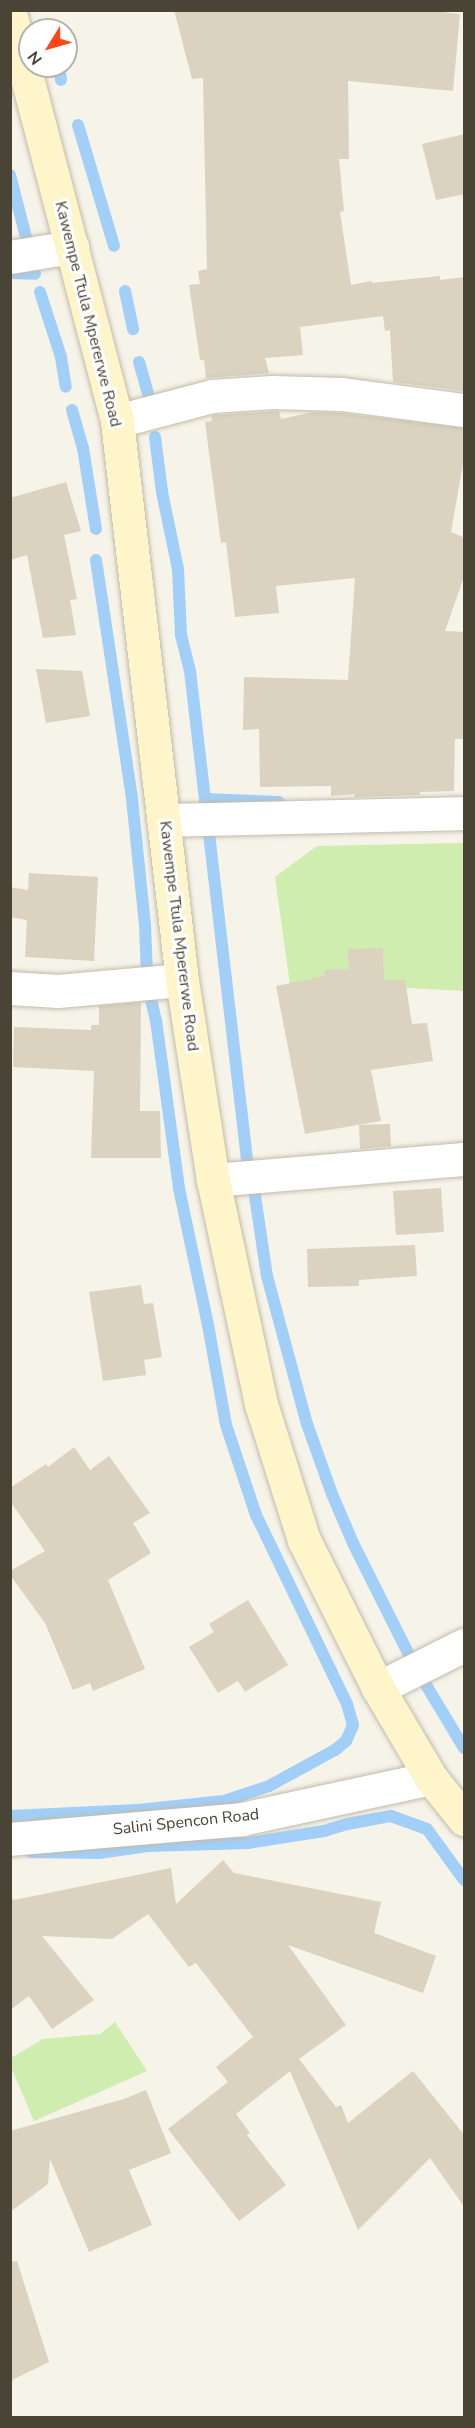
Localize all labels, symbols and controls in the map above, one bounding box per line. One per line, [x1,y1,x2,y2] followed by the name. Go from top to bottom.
[18,18,78,78] north arrow
[23,46,48,69] text: N
[51,199,125,429] street label: Kawempe Ttula Mpererwe Road
[155,820,203,1052] street label: Kawempe Ttula Mpererwe Road
[112,1805,260,1839] street label: Salini Spencon Road

